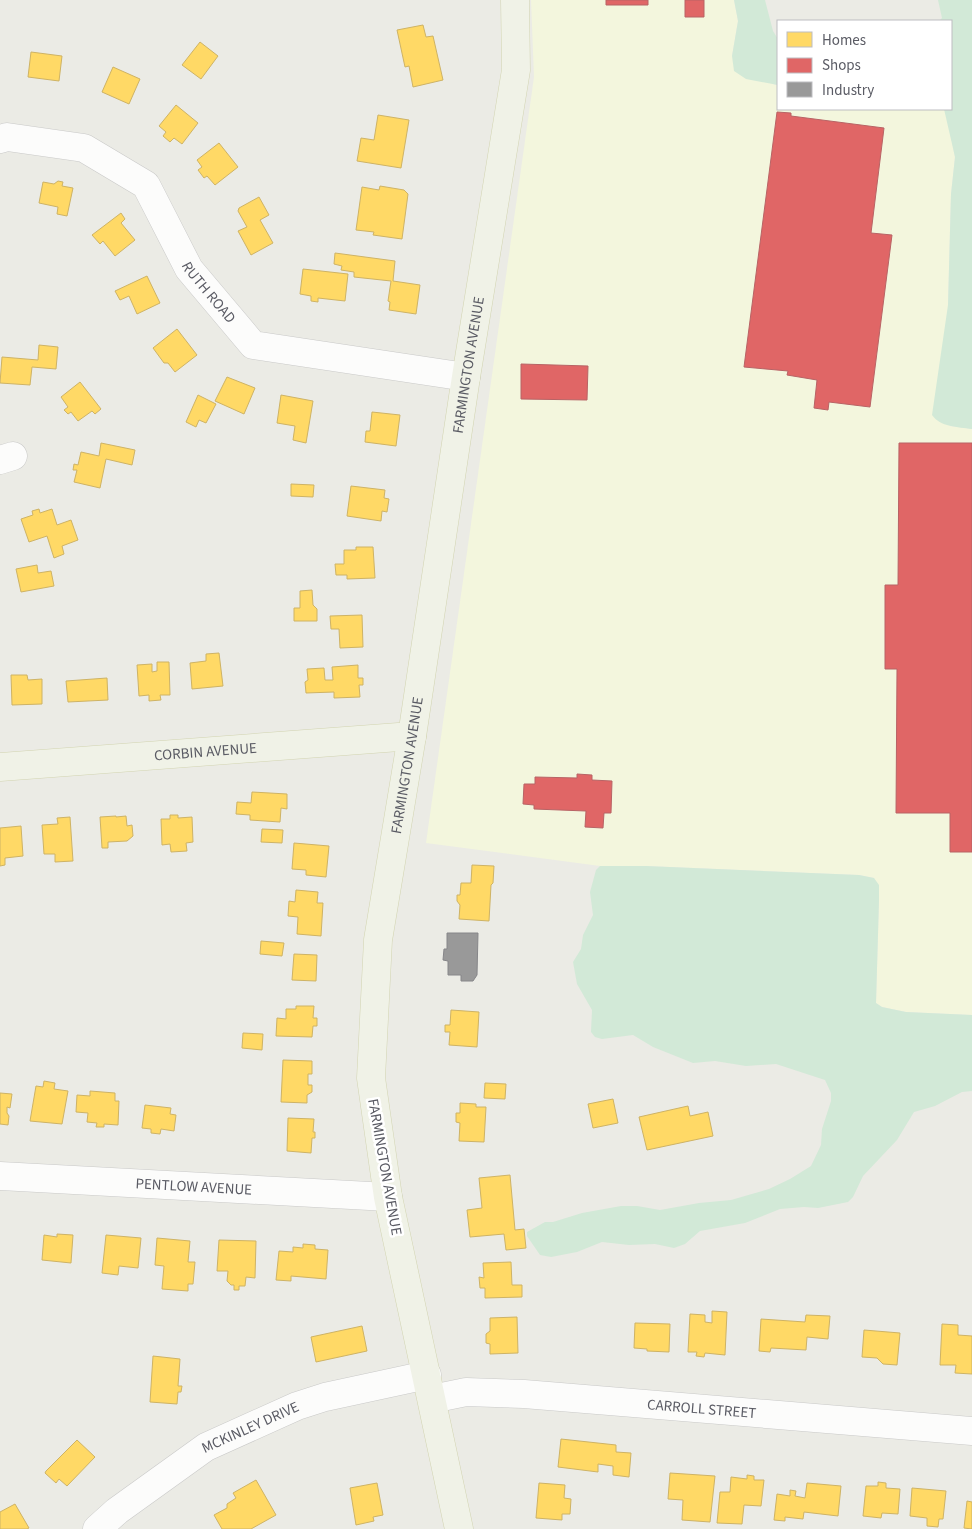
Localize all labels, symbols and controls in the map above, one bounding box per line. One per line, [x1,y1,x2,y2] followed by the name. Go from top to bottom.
[777,20,952,110] legend
[822,30,866,51] text: Homes
[822,55,861,76] text: Shops
[822,80,874,101] text: Industry
[176,258,240,328] street label: RUTH ROAD
[448,295,490,435] street label: FARMINGTON AVENUE
[386,695,429,835] street label: FARMINGTON AVENUE
[153,738,258,766] street label: CORBIN AVENUE
[362,1097,407,1237] street label: FARMINGTON AVENUE
[135,1173,253,1201] street label: PENTLOW AVENUE
[646,1394,757,1424] street label: CARROLL STREET
[198,1396,302,1459] street label: MCKINLEY DRIVE

